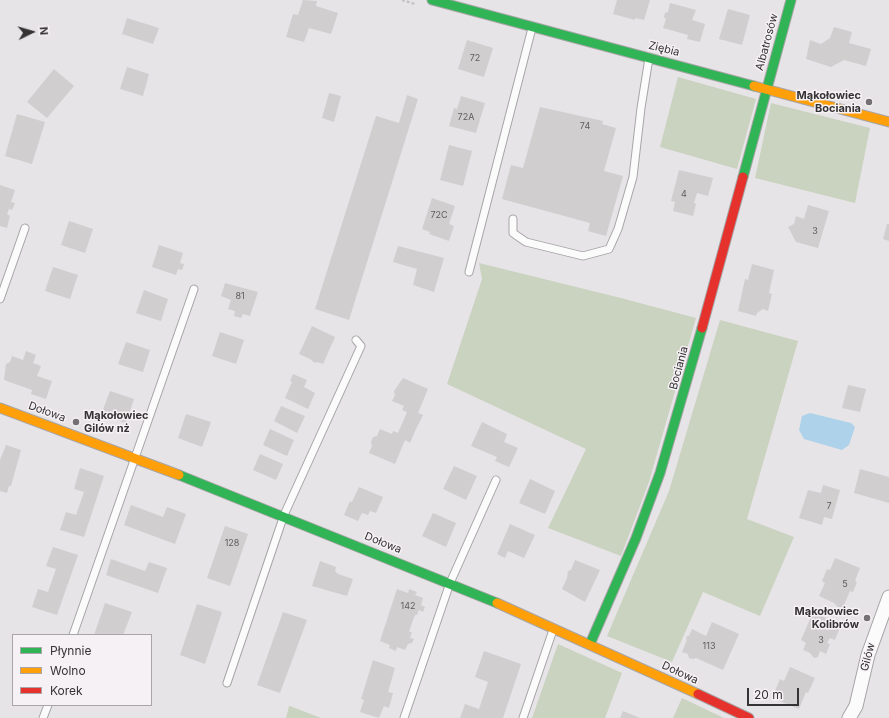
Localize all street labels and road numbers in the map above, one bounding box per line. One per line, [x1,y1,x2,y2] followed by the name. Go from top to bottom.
[753,12,781,72] street label: Albatrosów
[647,39,681,59] street label: Ziębia
[667,345,691,391] street label: Bociania
[27,399,67,425] street label: Dołowa
[363,530,403,556] street label: Dołowa
[858,641,878,673] street label: Gilów
[660,659,700,687] street label: Dołowa

